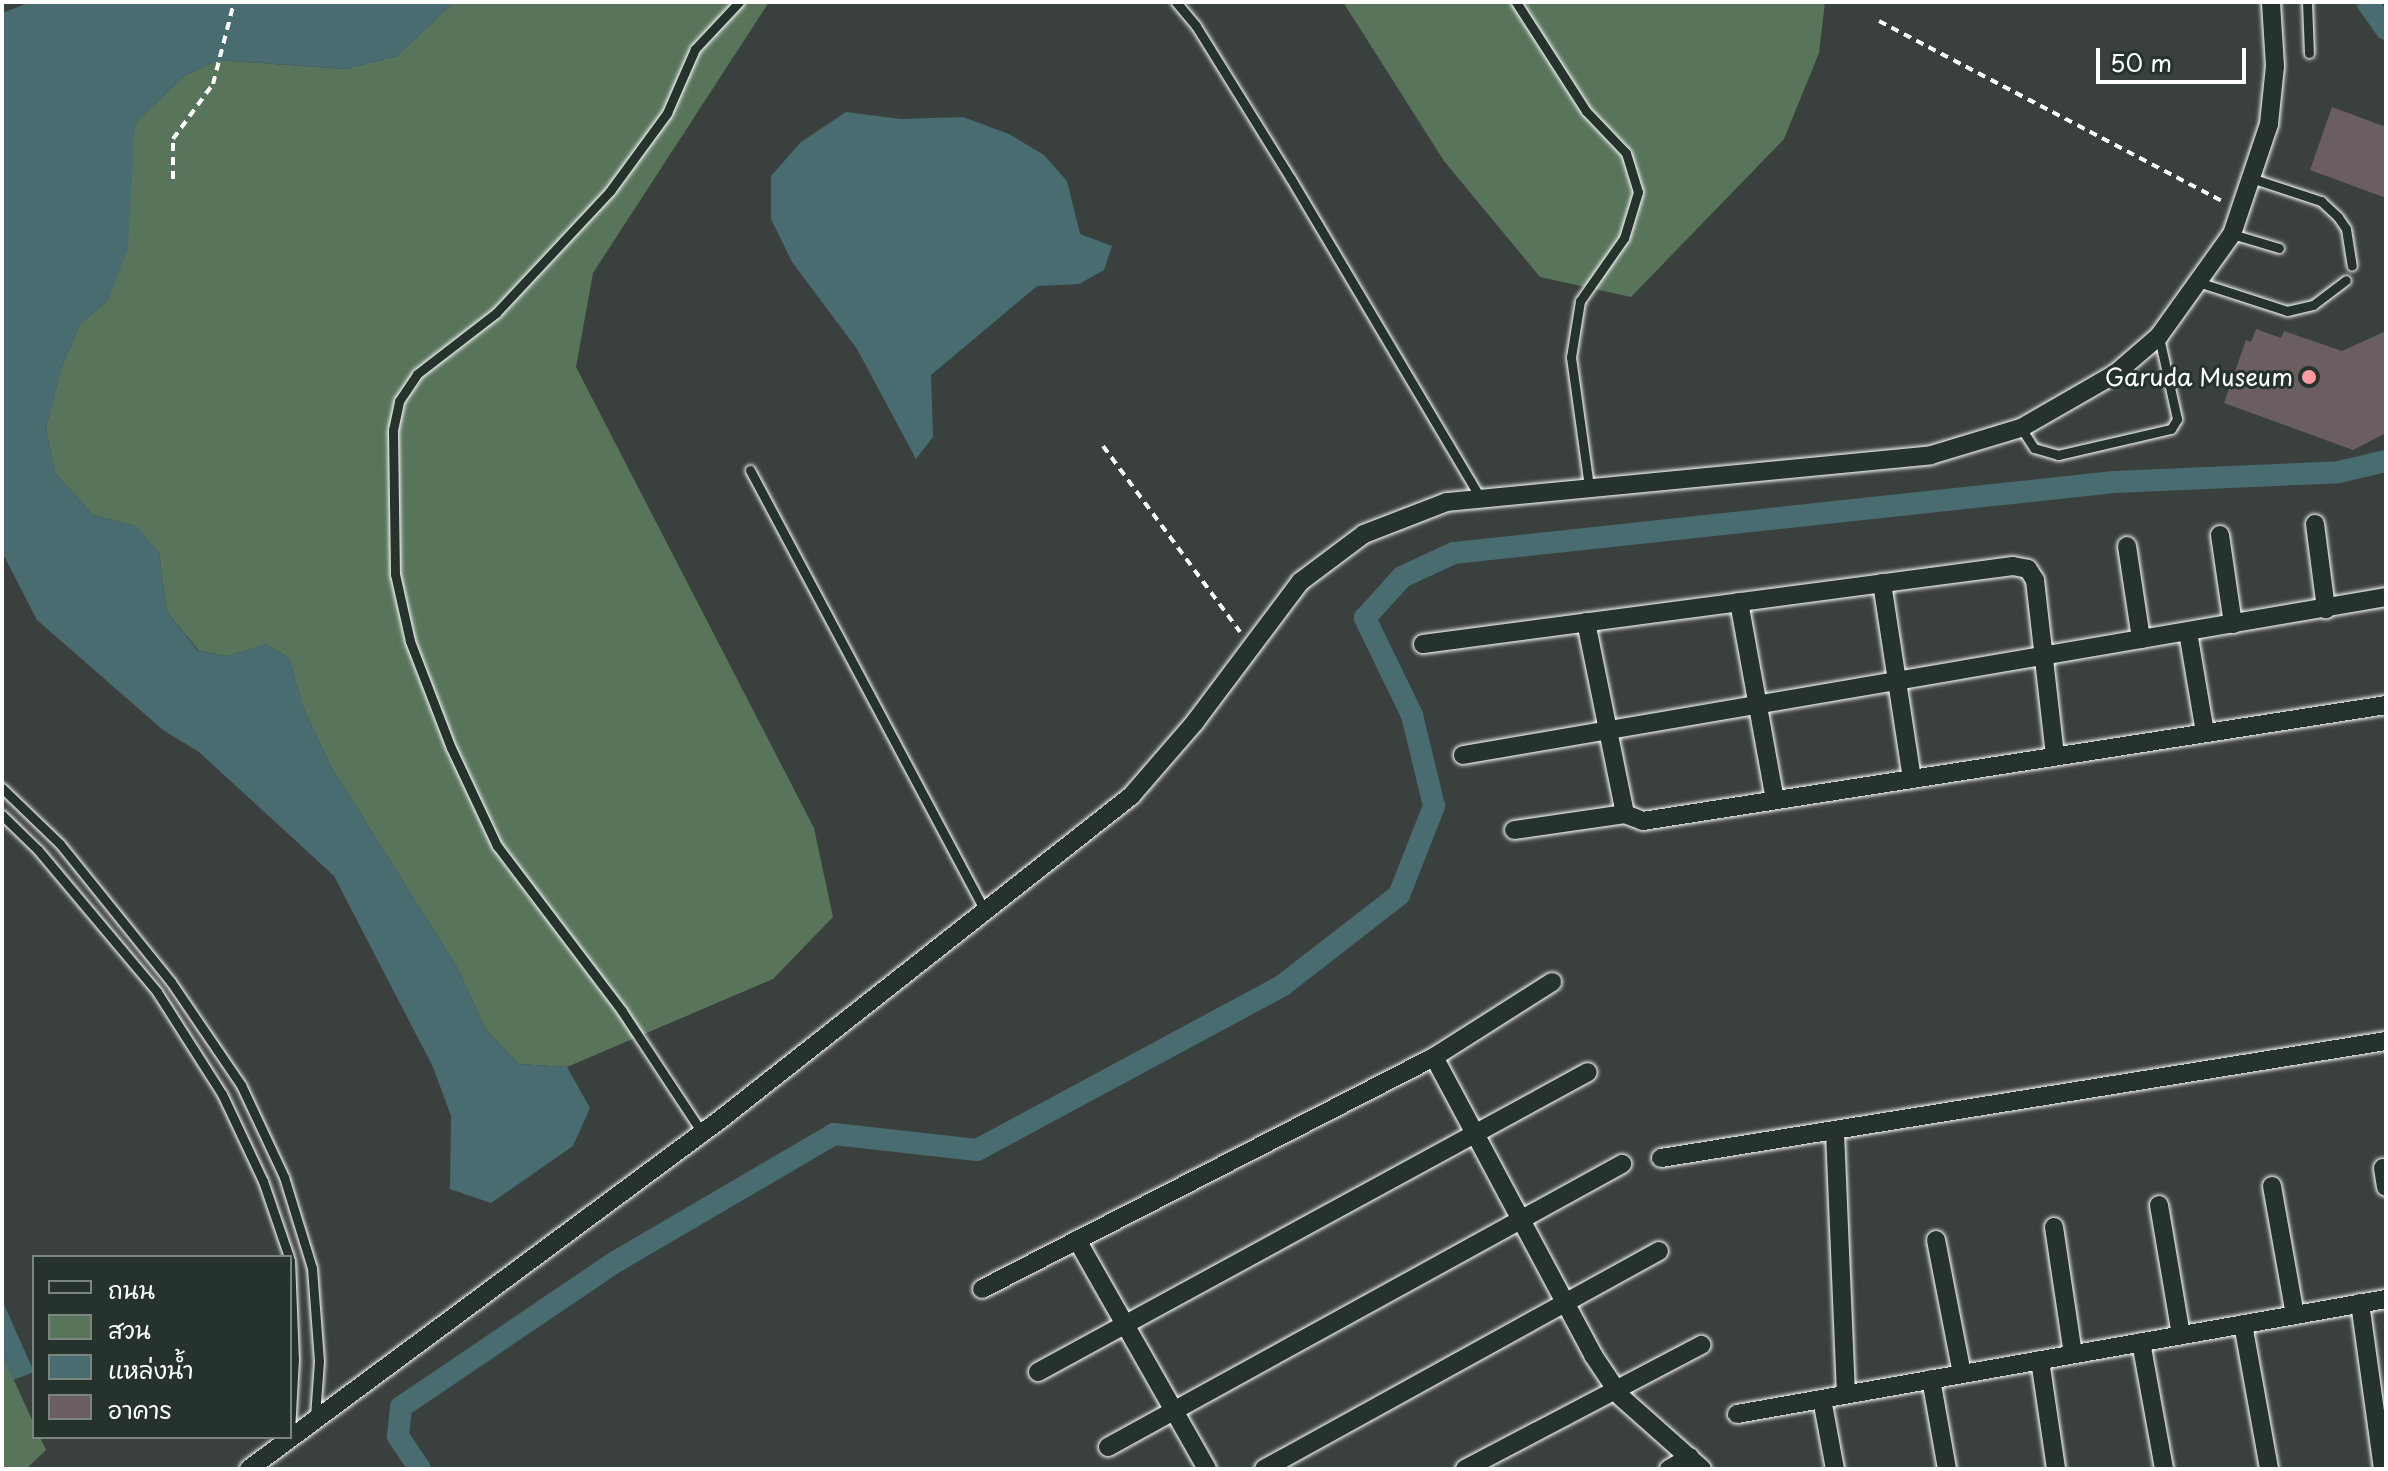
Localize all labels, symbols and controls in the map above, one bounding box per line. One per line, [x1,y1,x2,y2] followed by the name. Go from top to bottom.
[2100,32,2250,82] scale bar
[2110,44,2172,80] text: 50 m
[2104,363,2293,391] place label: Garuda Museum
[2300,368,2318,386] marker: Garuda Museum
[32,1255,292,1439] legend
[108,1271,155,1307] text: ถนน
[108,1311,151,1347] text: สวน
[108,1351,194,1387] text: แหล่งน้ำ
[108,1391,172,1427] text: อาคาร

